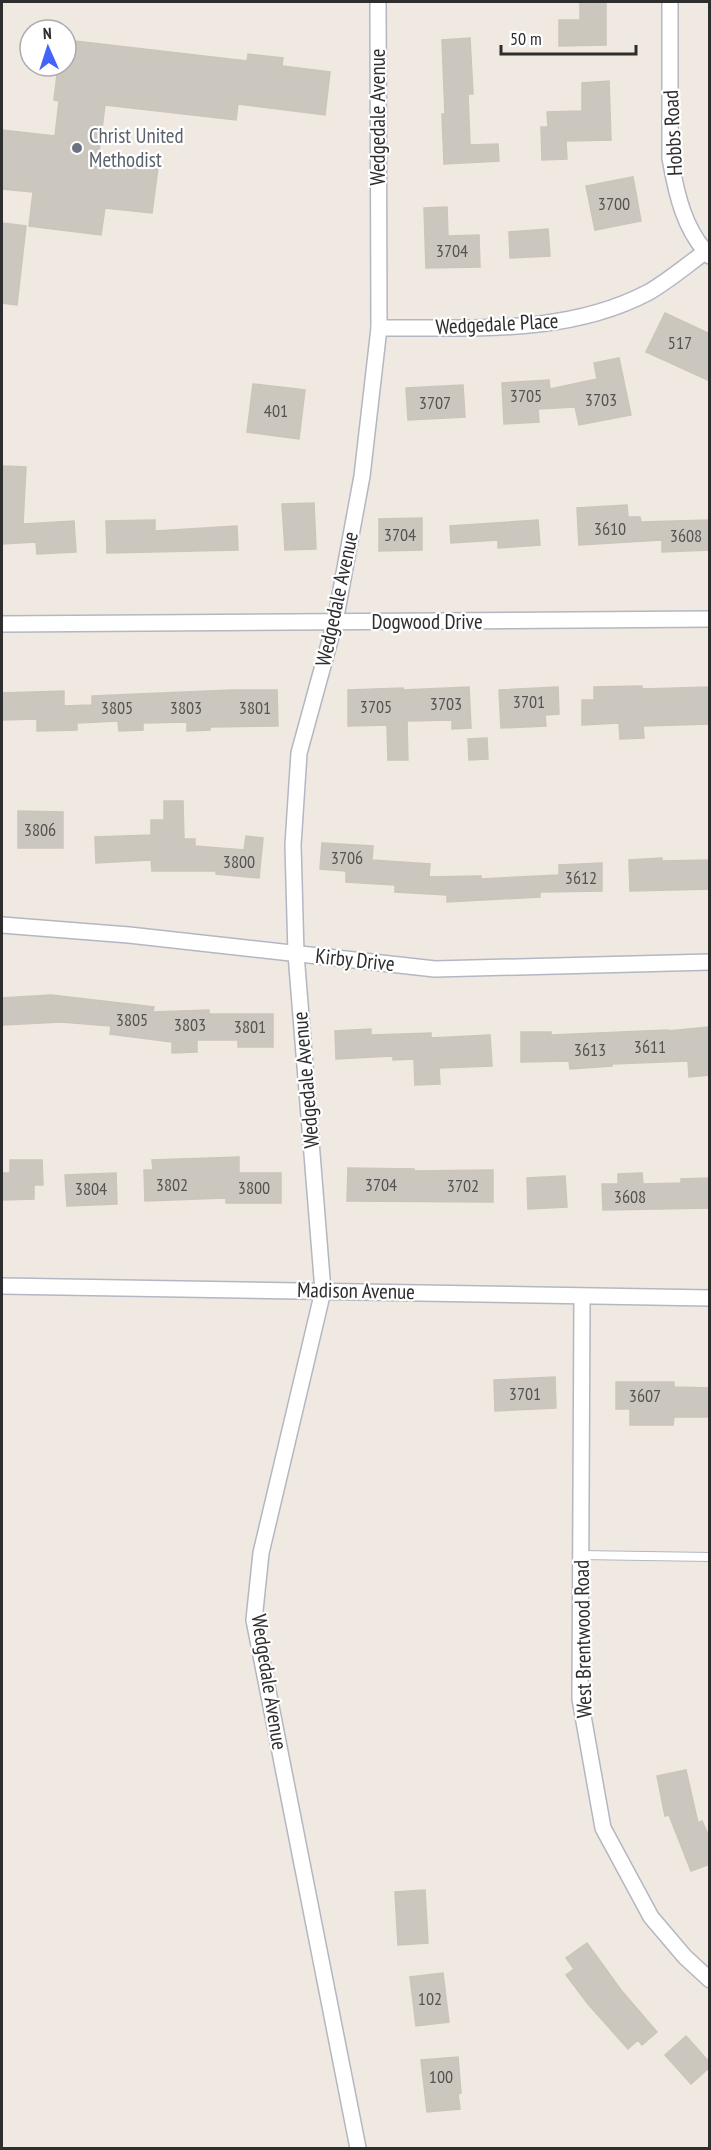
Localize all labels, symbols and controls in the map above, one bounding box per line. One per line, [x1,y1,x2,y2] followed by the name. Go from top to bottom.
[18,18,78,78] north arrow
[501,18,636,56] scale bar
[42,23,52,43] text: N
[510,27,542,50] text: 50 m
[364,49,391,185] street label: Wedgedale Avenue
[657,89,688,177] street label: Hobbs Road
[89,122,184,173] place label: Christ United Methodist
[70,141,84,155] marker: Christ United Methodist
[598,192,630,215] house number: 3700
[436,239,468,262] house number: 3704
[435,307,559,340] street label: Wedgedale Place
[668,331,692,354] house number: 517
[510,384,542,407] house number: 3705
[585,388,617,411] house number: 3703
[419,391,451,414] house number: 3707
[264,399,288,422] house number: 401
[594,517,626,540] house number: 3610
[384,523,416,546] house number: 3704
[670,524,702,547] house number: 3608
[309,529,364,669] street label: Wedgedale Avenue
[371,608,483,635] street label: Dogwood Drive
[513,690,545,713] house number: 3701
[430,692,462,715] house number: 3703
[360,695,392,718] house number: 3705
[101,696,133,719] house number: 3805
[170,696,202,719] house number: 3803
[239,696,271,719] house number: 3801
[24,818,56,841] house number: 3806
[331,846,363,869] house number: 3706
[223,850,255,873] house number: 3800
[565,866,597,889] house number: 3612
[314,942,396,977] street label: Kirby Drive
[116,1008,148,1031] house number: 3805
[286,1011,325,1149] street label: Wedgedale Avenue
[174,1013,206,1036] house number: 3803
[234,1015,266,1038] house number: 3801
[634,1035,666,1058] house number: 3611
[574,1038,606,1061] house number: 3613
[156,1173,188,1196] house number: 3802
[365,1173,397,1196] house number: 3704
[447,1174,479,1197] house number: 3702
[238,1176,270,1199] house number: 3800
[75,1177,107,1200] house number: 3804
[614,1185,646,1208] house number: 3608
[297,1276,415,1305] street label: Madison Avenue
[509,1382,541,1405] house number: 3701
[629,1384,661,1407] house number: 3607
[568,1560,597,1718] street label: West Brentwood Road
[245,1612,294,1752] street label: Wedgedale Avenue
[418,1987,442,2010] house number: 102
[429,2065,453,2088] house number: 100

